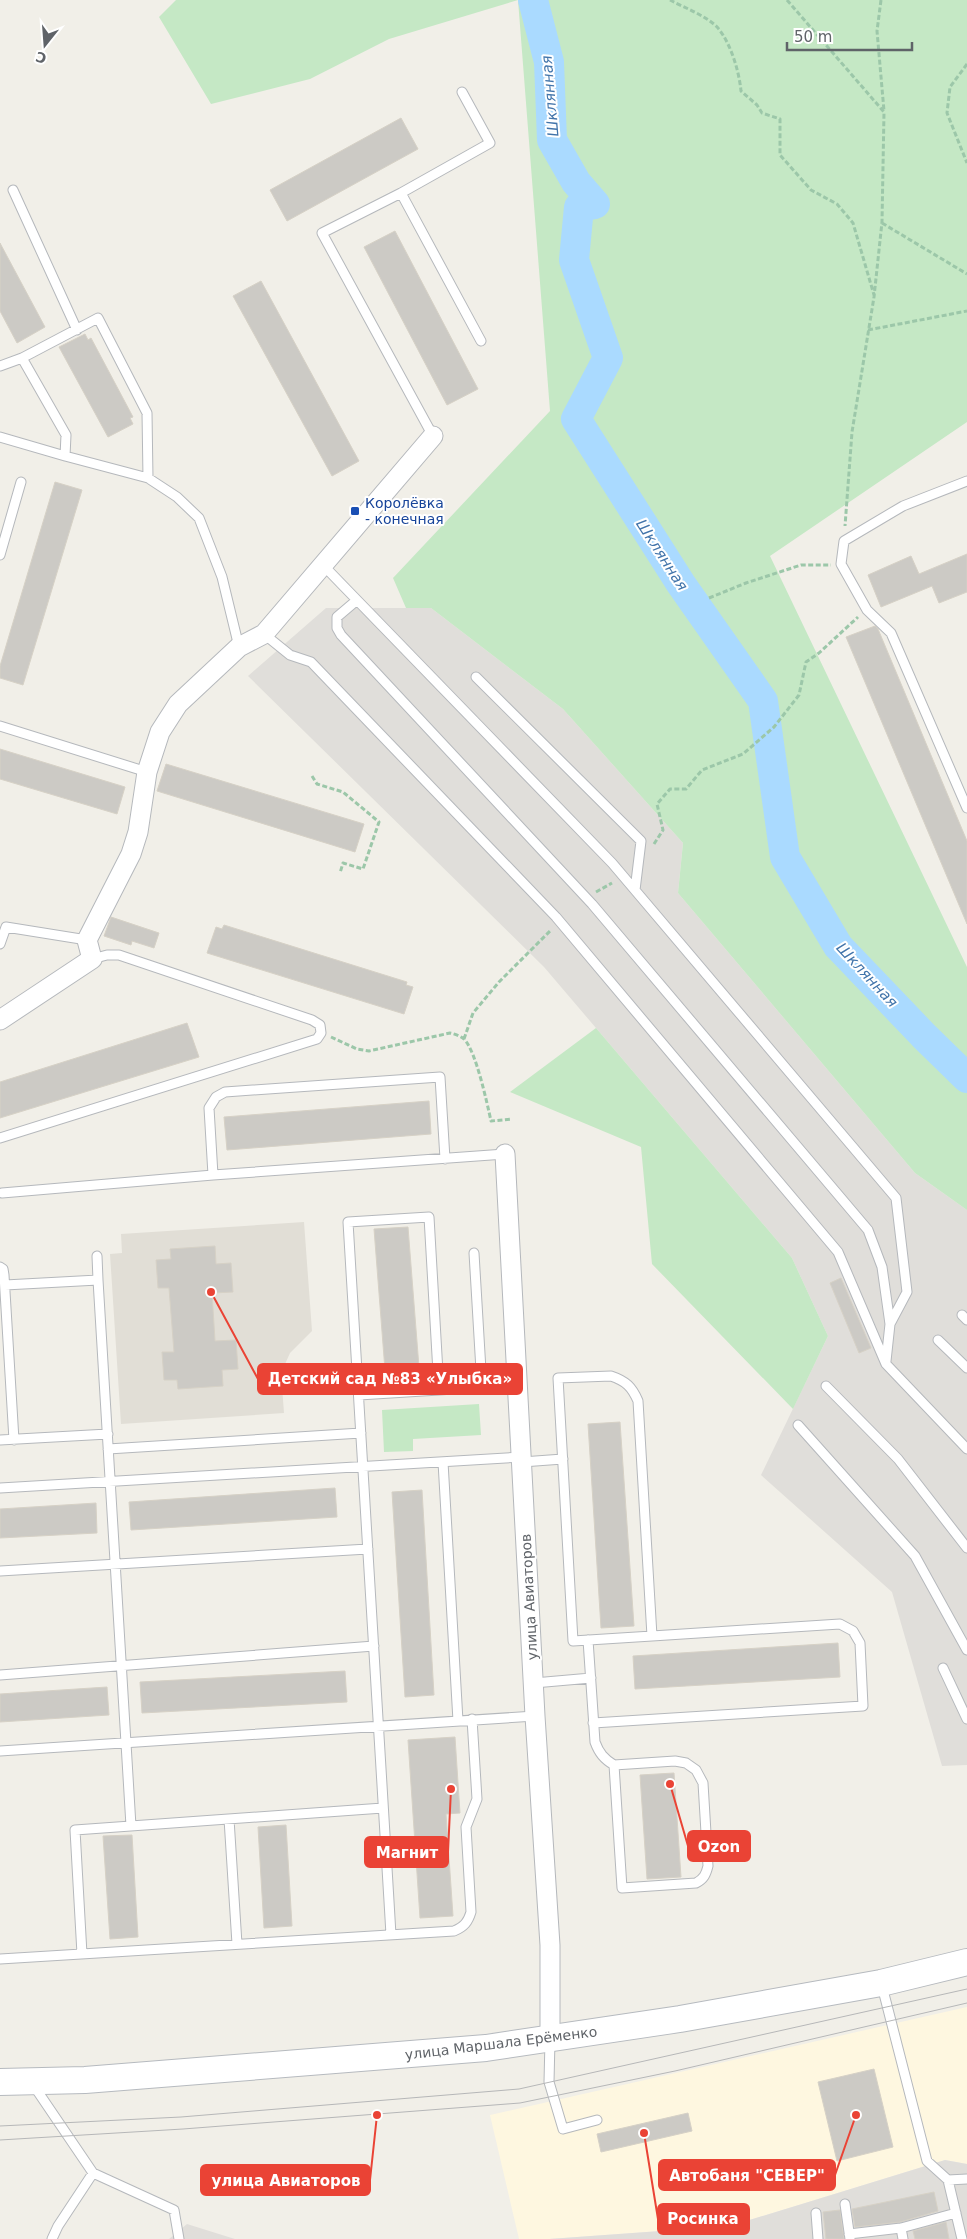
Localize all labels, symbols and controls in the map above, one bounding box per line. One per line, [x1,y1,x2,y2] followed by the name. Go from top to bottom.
[20,20,70,70] north arrow
[787,20,912,52] scale bar
[794,28,832,46] text: 50 m
[34,48,48,67] text: С
[537,55,563,137] water label: Шклянная
[365,495,444,527] place label: Королёвка - конечная
[349,505,361,517] marker: Королёвка - конечная
[632,516,692,594] water label: Шклянная
[833,939,901,1011] water label: Шклянная
[258,1364,522,1394] callout: Детский сад №83 «Улыбка»
[268,1370,512,1388] text: Детский сад №83 «Улыбка»
[518,1533,540,1661] street label: улица Авиаторов
[688,1831,750,1861] callout: Ozon
[365,1837,448,1867] callout: Магнит
[698,1838,740,1856] text: Ozon
[376,1844,439,1862] text: Магнит
[404,2023,598,2063] street label: улица Маршала Ерёменко
[659,2160,835,2190] callout: Автобаня "СЕВЕР"
[201,2165,370,2195] callout: улица Авиаторов
[669,2167,825,2185] text: Автобаня "СЕВЕР"
[211,2172,361,2190] text: улица Авиаторов
[658,2204,749,2234] callout: Росинка
[667,2210,739,2228] text: Росинка

